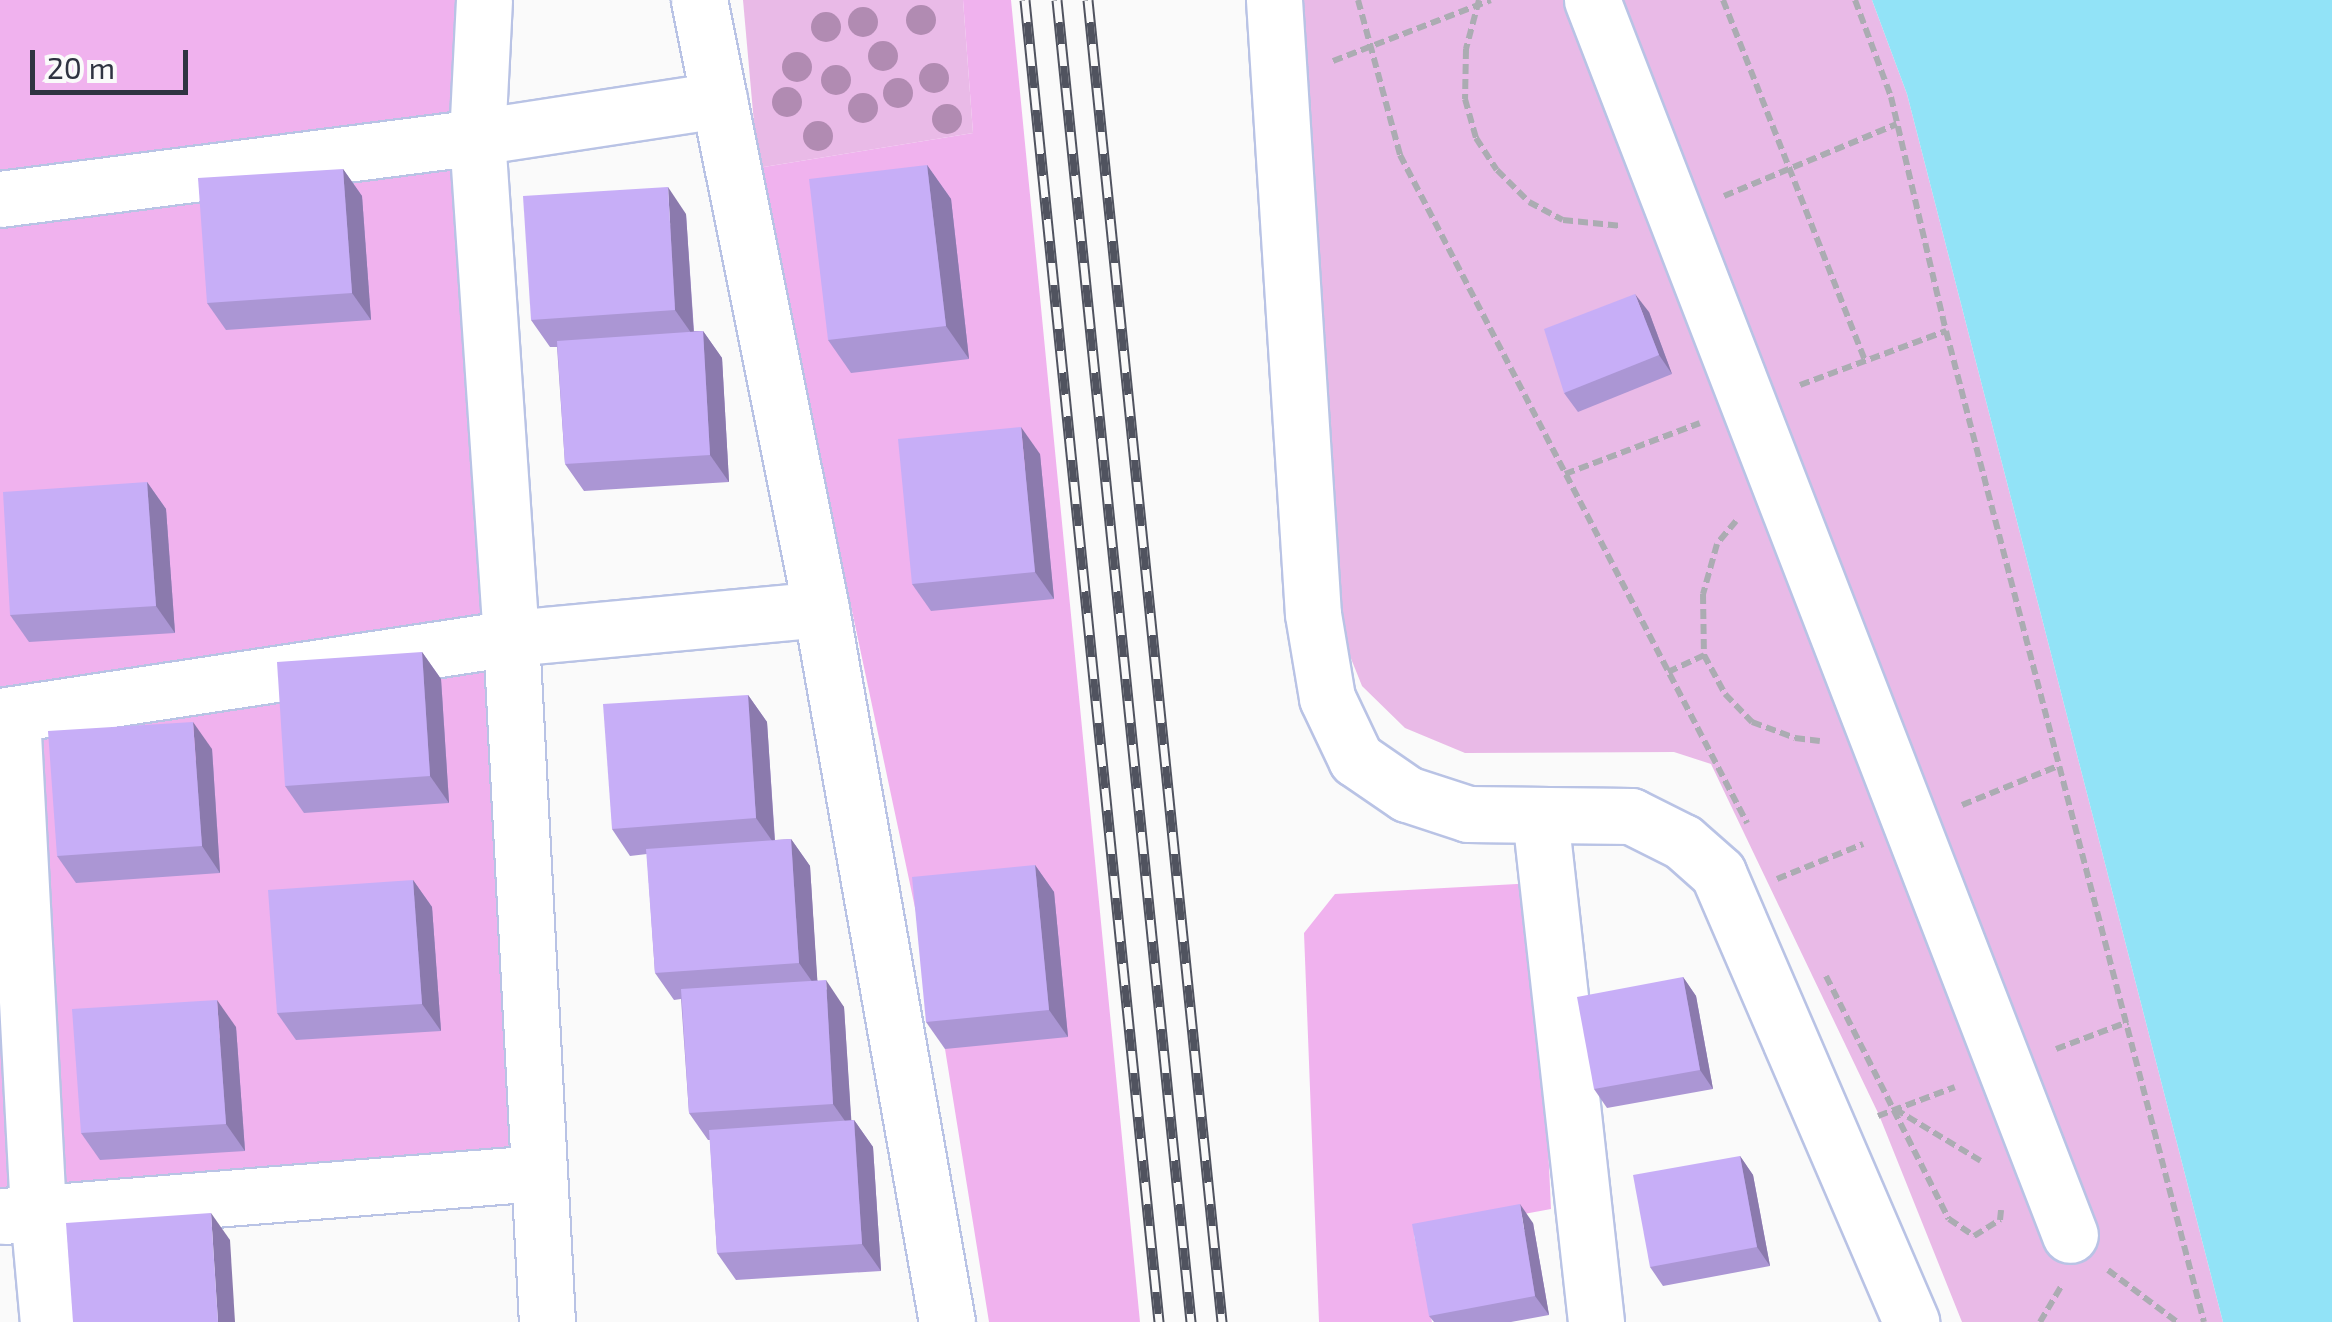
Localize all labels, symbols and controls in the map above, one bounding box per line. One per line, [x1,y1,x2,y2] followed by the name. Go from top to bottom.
[35,30,192,92] scale bar
[47,49,115,85] text: 20 m

